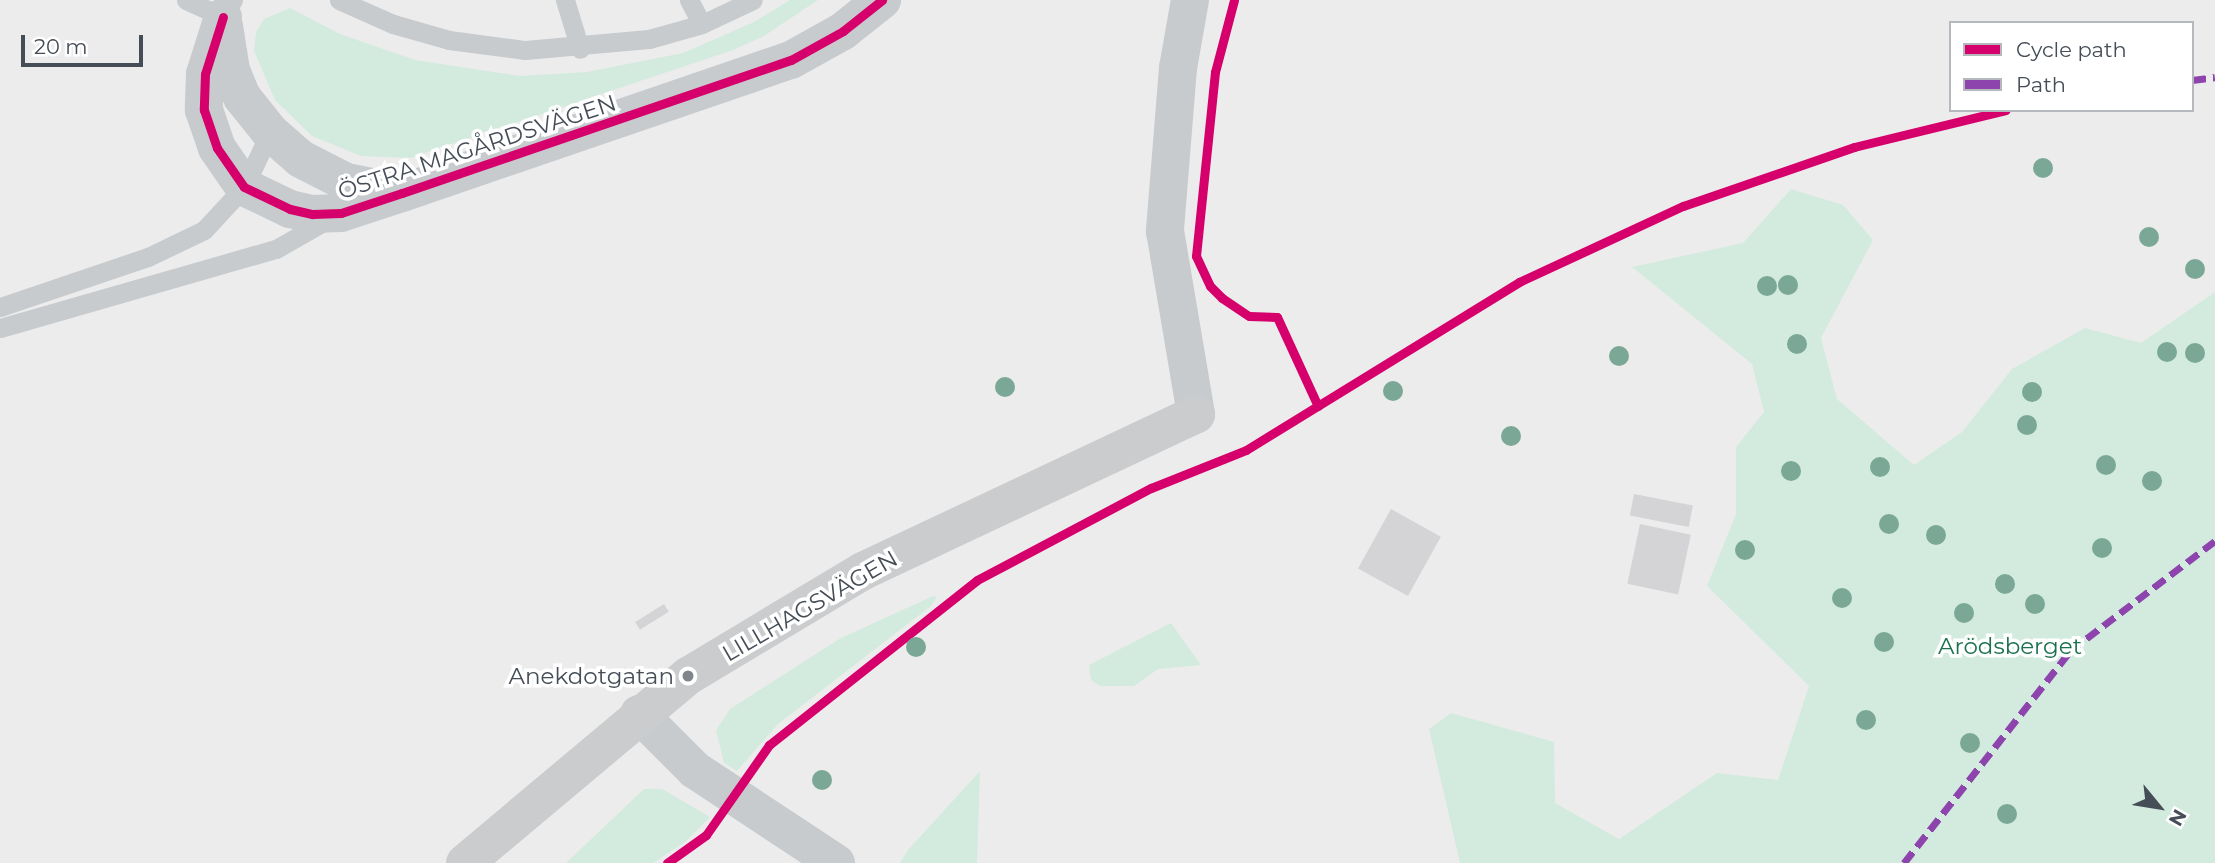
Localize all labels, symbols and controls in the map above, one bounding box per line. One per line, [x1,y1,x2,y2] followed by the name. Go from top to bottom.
[24,21,147,65] scale bar
[1949,21,2194,112] legend
[34,34,88,59] text: 20 m
[2016,37,2127,62] text: Cycle path
[2016,72,2066,97] text: Path
[334,89,620,205] street label: ÖSTRA MAGÅRDSVÄGEN
[717,545,903,667] street label: LILLHAGSVÄGEN
[1938,632,2082,660] park label: Arödsberget
[509,662,674,690] place label: Anekdotgatan
[680,668,696,684] marker: Anekdotgatan
[2124,772,2194,842] north arrow
[2164,805,2191,830] text: N

